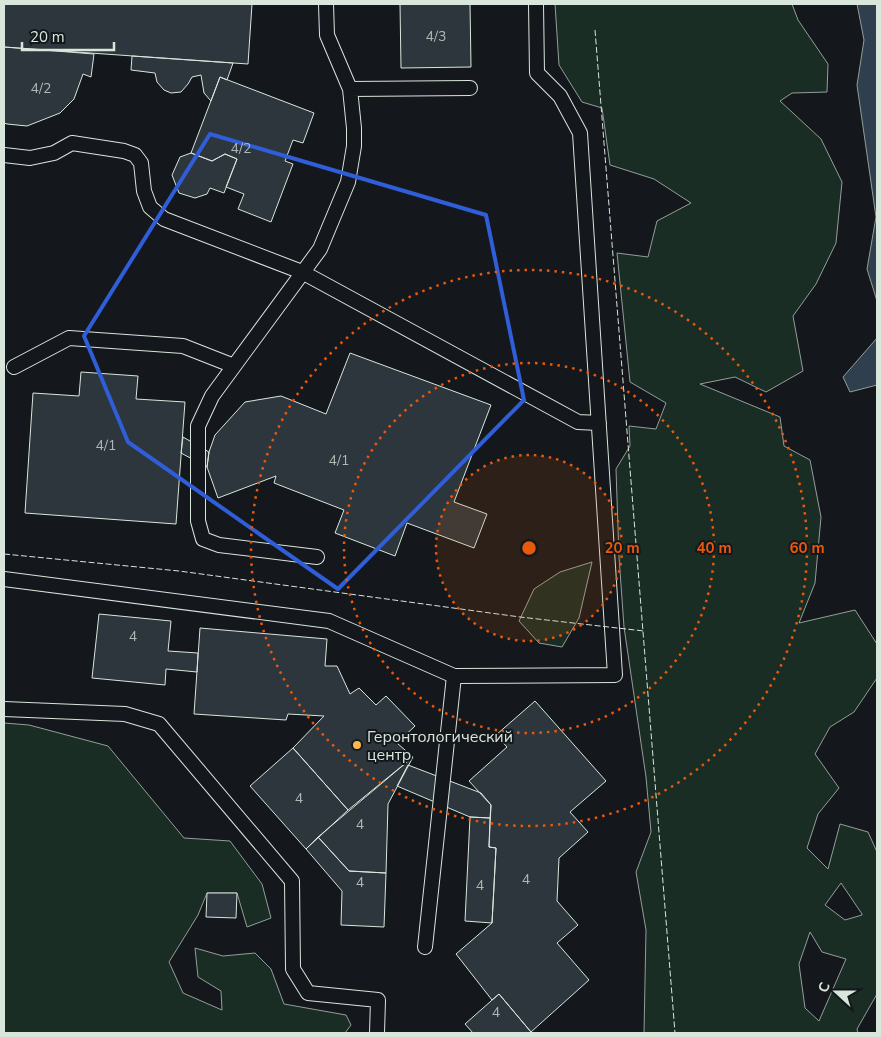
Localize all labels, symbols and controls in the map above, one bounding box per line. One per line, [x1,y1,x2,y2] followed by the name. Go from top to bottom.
[22,20,115,52] scale bar
[30,27,65,47] text: 20 m
[426,27,446,46] house number: 4/3
[31,79,51,98] house number: 4/2
[231,139,251,158] house number: 4/2
[96,436,116,455] house number: 4/1
[329,451,349,470] house number: 4/1
[604,538,640,558] text: 20 m
[696,538,732,558] text: 40 m
[789,538,825,558] text: 60 m
[520,539,538,557] centre of rings
[129,627,137,646] house number: 4
[367,726,513,766] place label: Геронтологический центр
[351,739,363,751] marker: Геронтологический центр
[295,789,303,808] house number: 4
[356,815,364,834] house number: 4
[522,870,530,889] house number: 4
[356,873,364,892] house number: 4
[476,876,484,895] house number: 4
[811,967,861,1017] north arrow
[814,979,835,995] text: С
[492,1003,500,1022] house number: 4

